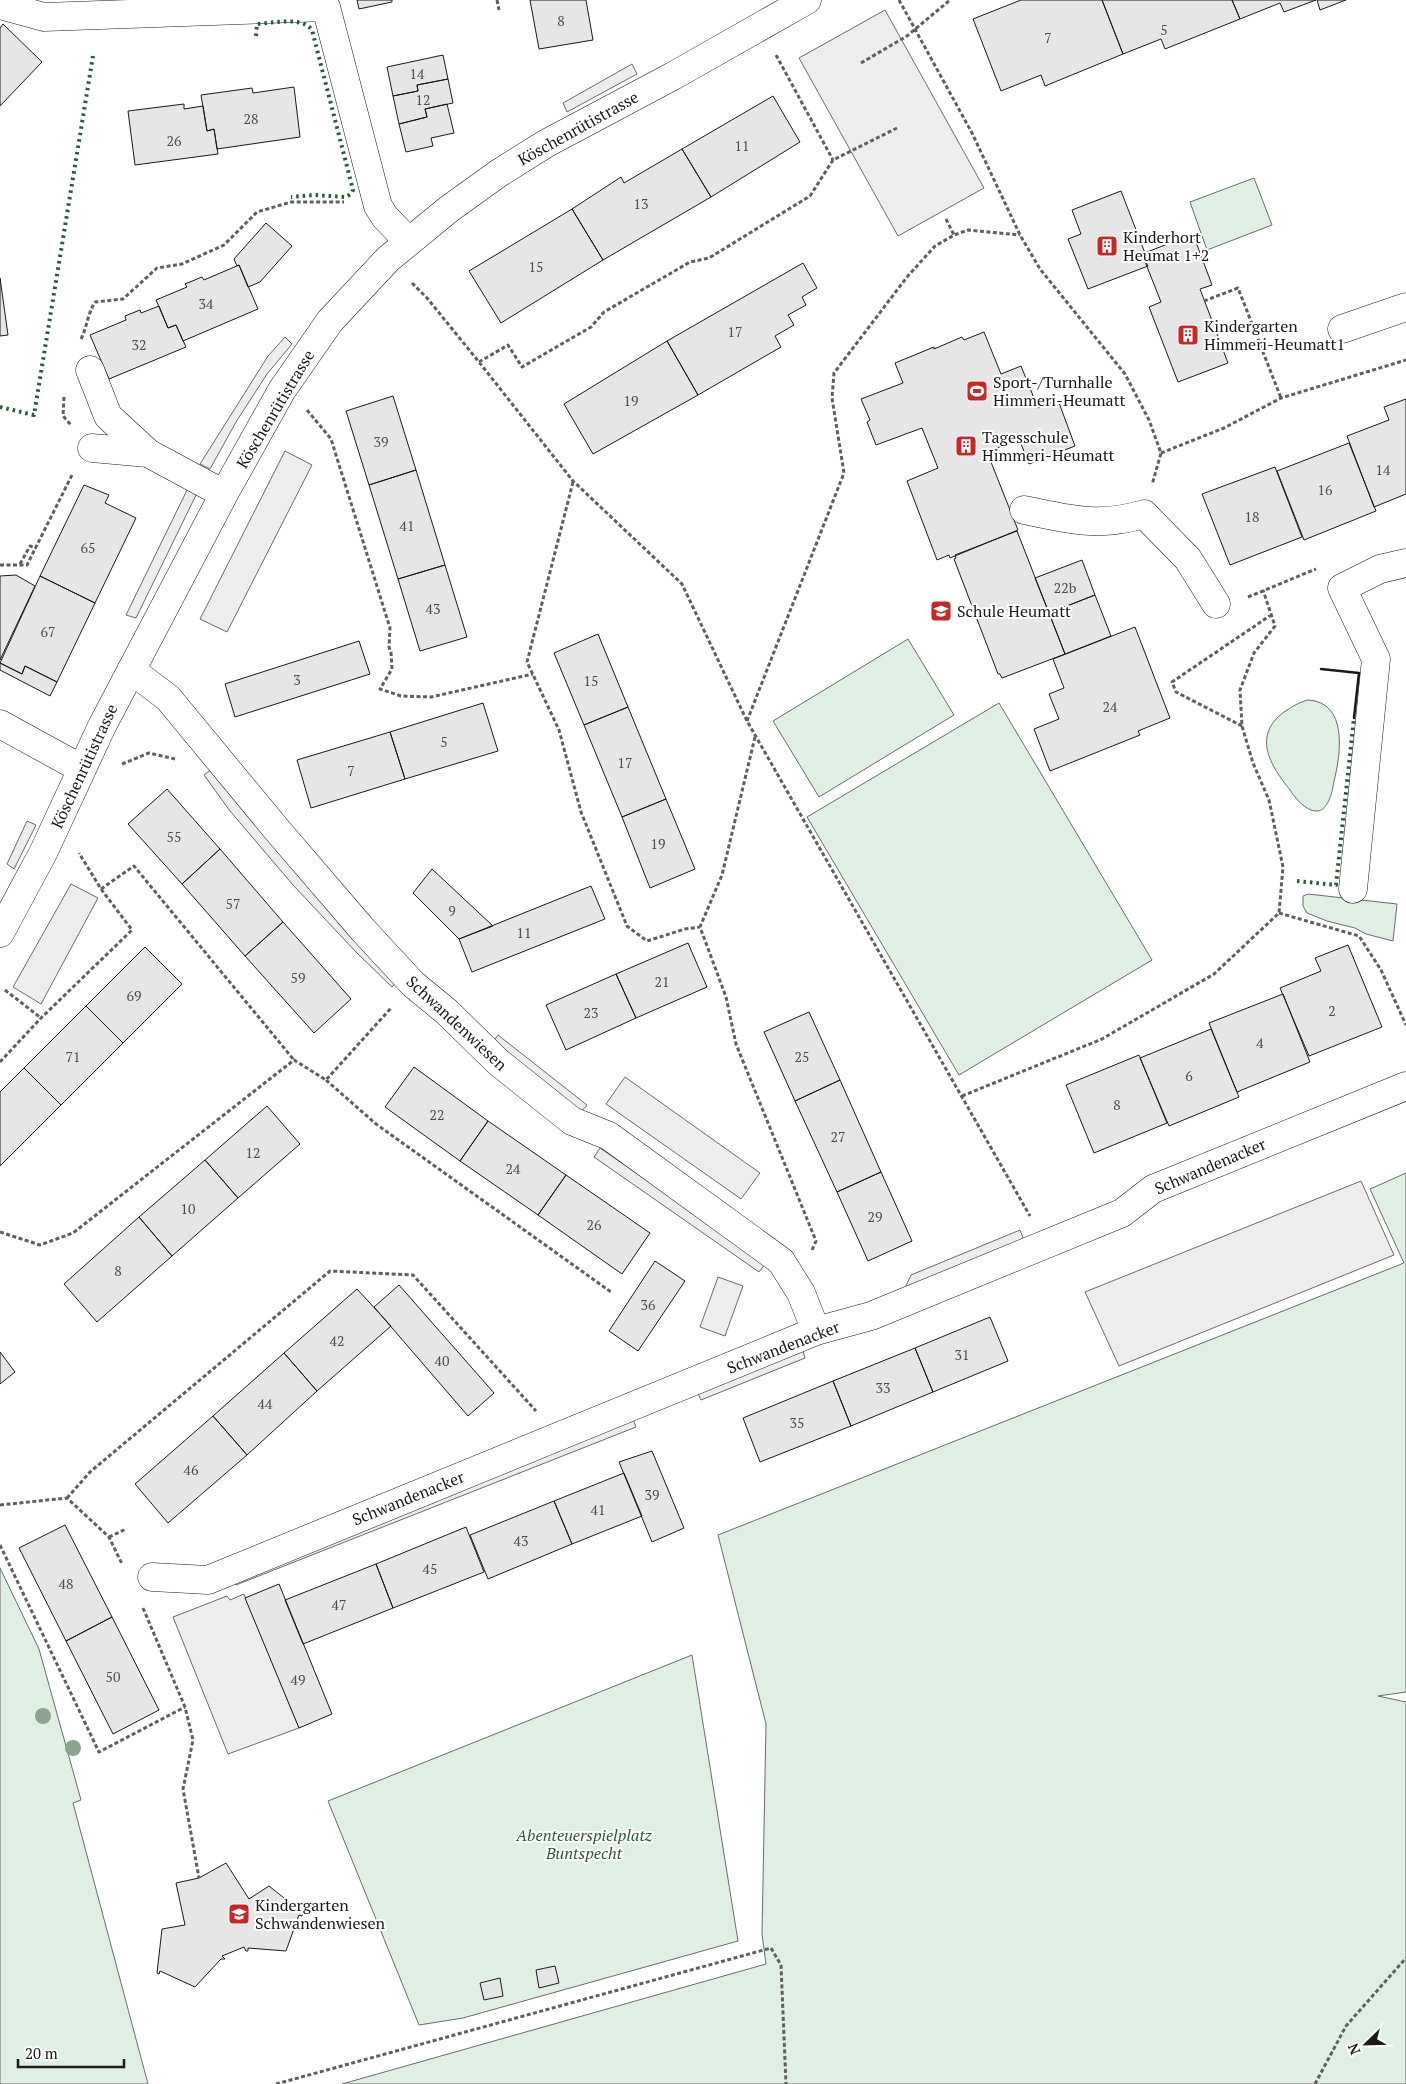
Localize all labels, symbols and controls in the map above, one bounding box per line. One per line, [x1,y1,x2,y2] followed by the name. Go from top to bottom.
[557,11,565,30] house number: 8
[1160,20,1168,39] house number: 5
[1044,28,1052,47] house number: 7
[410,64,425,83] house number: 14
[514,86,642,170] street label: Köschenrütistrasse
[416,90,430,109] house number: 12
[244,109,258,128] house number: 28
[167,131,182,150] house number: 26
[735,136,749,155] house number: 11
[634,194,648,213] house number: 13
[1123,226,1209,266] place label: Kinderhort Heumat 1+2
[1095,234,1119,258] building icon: Kinderhort Heumat 1+2
[529,257,543,276] house number: 15
[199,294,214,313] house number: 34
[1204,315,1345,355] place label: Kindergarten Himmeri-Heumatt1
[728,322,742,341] house number: 17
[1176,323,1200,347] building icon: Kindergarten Himmeri-Heumatt1
[132,335,146,354] house number: 32
[231,346,319,472] street label: Köschenrütistrasse
[993,371,1126,411] place label: Sport-/Turnhalle Himmeri-Heumatt
[965,379,989,403] sports icon: Sport-/Turnhalle Himmeri-Heumatt
[624,391,638,410] house number: 19
[982,426,1115,466] place label: Tagesschule Himmeri-Heumatt
[374,432,388,451] house number: 39
[954,434,978,458] building icon: Tagesschule Himmeri-Heumatt
[1376,460,1391,479] house number: 14
[1318,480,1333,499] house number: 16
[1245,507,1259,526] house number: 18
[400,516,414,535] house number: 41
[81,538,95,557] house number: 65
[1054,578,1077,597] house number: 22b
[426,599,440,618] house number: 43
[929,599,953,623] school or university icon: Schule Heumatt
[957,600,1071,622] place label: Schule Heumatt
[41,622,55,641] house number: 67
[293,670,301,689] house number: 3
[584,671,598,690] house number: 15
[1103,697,1118,716] house number: 24
[46,700,122,832] street label: Köschenrütistrasse
[440,732,448,751] house number: 5
[618,753,632,772] house number: 17
[347,761,355,780] house number: 7
[167,827,181,846] house number: 55
[651,834,665,853] house number: 19
[226,894,240,913] house number: 57
[448,901,456,920] house number: 9
[517,923,531,942] house number: 11
[291,968,305,987] house number: 59
[402,971,512,1076] street label: Schwandenwiesen
[655,972,669,991] house number: 21
[127,986,141,1005] house number: 69
[1328,1001,1336,1020] house number: 2
[584,1003,598,1022] house number: 23
[1256,1033,1264,1052] house number: 4
[66,1047,80,1066] house number: 71
[795,1047,809,1066] house number: 25
[1185,1066,1193,1085] house number: 6
[1113,1095,1121,1114] house number: 8
[430,1105,444,1124] house number: 22
[831,1127,845,1146] house number: 27
[1151,1132,1270,1199] street label: Schwandenacker
[246,1143,260,1162] house number: 12
[506,1159,521,1178] house number: 24
[181,1199,195,1218] house number: 10
[868,1207,882,1226] house number: 29
[587,1215,602,1234] house number: 26
[114,1261,122,1280] house number: 8
[641,1295,656,1314] house number: 36
[724,1315,843,1379] street label: Schwandenacker
[330,1331,344,1350] house number: 42
[955,1345,969,1364] house number: 31
[435,1351,449,1370] house number: 40
[876,1378,890,1397] house number: 33
[258,1394,273,1413] house number: 44
[790,1413,804,1432] house number: 35
[184,1460,199,1479] house number: 46
[349,1465,468,1530] street label: Schwandenacker
[645,1485,659,1504] house number: 39
[591,1500,605,1519] house number: 41
[514,1531,528,1550] house number: 43
[423,1559,437,1578] house number: 45
[59,1574,73,1593] house number: 48
[332,1595,346,1614] house number: 47
[106,1667,120,1686] house number: 50
[291,1670,305,1689] house number: 49
[515,1824,653,1864] park label: Abenteuerspielplatz Buntspecht
[255,1894,386,1934] place label: Kindergarten Schwandenwiesen
[227,1902,251,1926] school or university icon: Kindergarten Schwandenwiesen
[1341,2019,1391,2069] north arrow
[18,2036,124,2068] scale bar
[1343,2040,1364,2058] text: N
[25,2043,58,2063] text: 20 m

